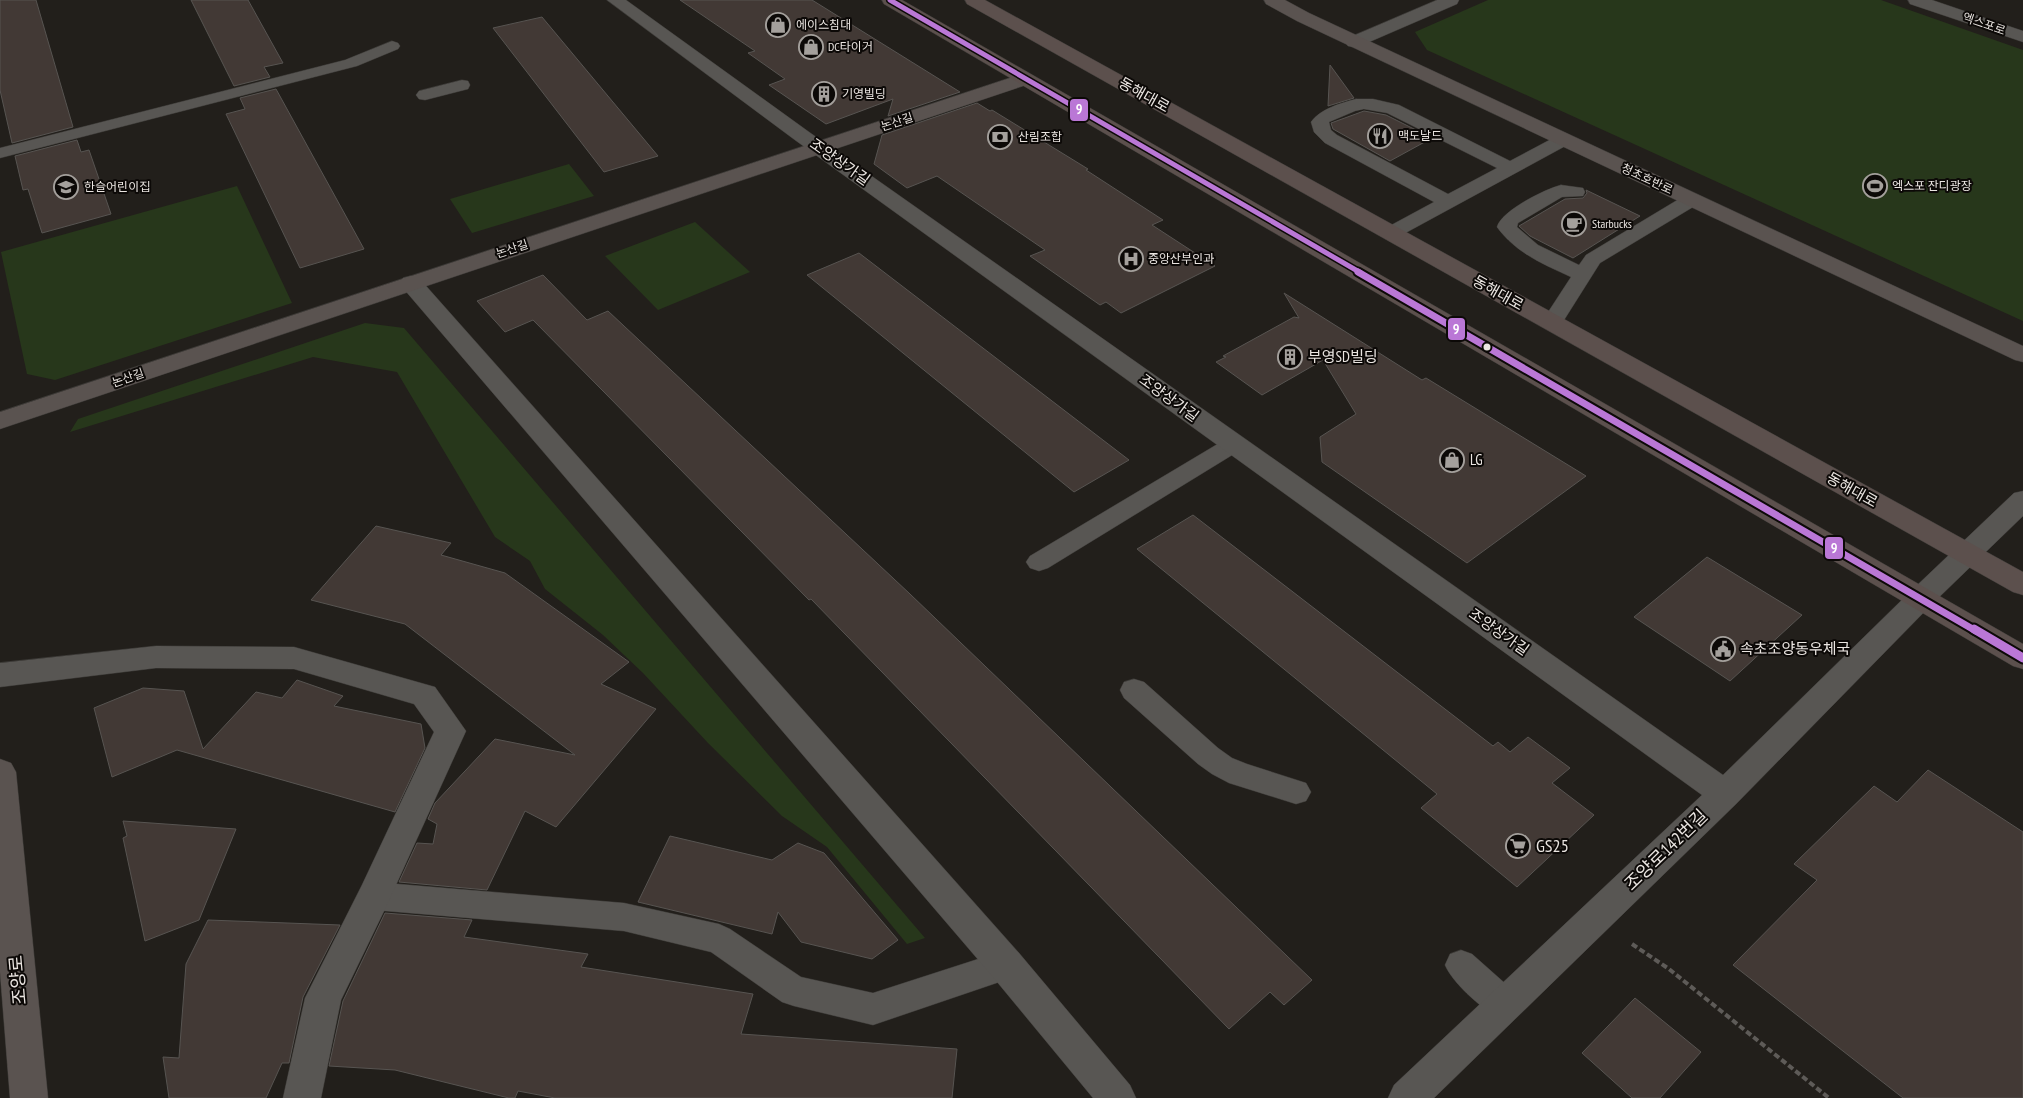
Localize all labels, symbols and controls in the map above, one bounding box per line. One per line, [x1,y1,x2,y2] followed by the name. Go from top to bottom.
[1961,9,2007,38] street label: 엑스포로
[765,12,791,38] shop icon: 에이스침대
[796,17,851,32] place label: 에이스침대
[798,34,824,60] shop icon: DC타이거
[828,39,873,54] place label: DC타이거
[1115,73,1173,116] street label: 동해대로
[811,81,837,107] building icon: 기영빌딩
[842,86,886,101] place label: 기영빌딩
[1069,98,1089,122] line badge: 9
[1076,100,1083,118] text: 9
[879,109,915,134] street label: 논산길
[1367,123,1393,149] restaurant icon: 맥도날드
[987,124,1013,150] bank icon: 산림조합
[1398,128,1442,143] place label: 맥도날드
[1018,129,1062,144] place label: 산림조합
[807,134,874,189] street label: 조양상가길
[1619,160,1675,197] street label: 청초호반로
[1862,173,1888,199] sports icon: 엑스포 잔디광장
[53,174,79,200] school or university icon: 한슬어린이집
[1892,178,1972,193] place label: 엑스포 잔디광장
[84,179,150,194] place label: 한슬어린이집
[1561,211,1587,237] cafe icon: Starbucks
[1592,216,1632,231] place label: Starbucks
[494,236,530,261] street label: 논산길
[1118,246,1144,272] hospital icon: 중앙산부인과
[1148,251,1214,266] place label: 중앙산부인과
[1469,271,1527,314] street label: 동해대로
[1447,317,1466,341] line badge: 9
[1453,320,1460,338] text: 9
[1482,342,1492,352] unlabelled marker
[1277,344,1303,370] building icon: 부영SD빌딩
[1308,347,1378,366] place label: 부영SD빌딩
[110,365,146,390] street label: 논산길
[1136,370,1203,426] street label: 조양상가길
[1439,447,1465,473] shop icon: LG
[1470,450,1483,469] place label: LG
[1823,468,1881,511] street label: 동해대로
[1824,536,1844,560] line badge: 9
[1831,539,1838,557] text: 9
[1466,604,1533,659] street label: 조양상가길
[1710,636,1736,662] public building icon: 속초조양동우체국
[1740,639,1850,658] place label: 속초조양동우체국
[1619,804,1712,895] street label: 조양로142번길
[1505,833,1531,859] supermarket icon: GS25
[1536,834,1569,857] place label: GS25
[4,954,31,1006] street label: 조양로

